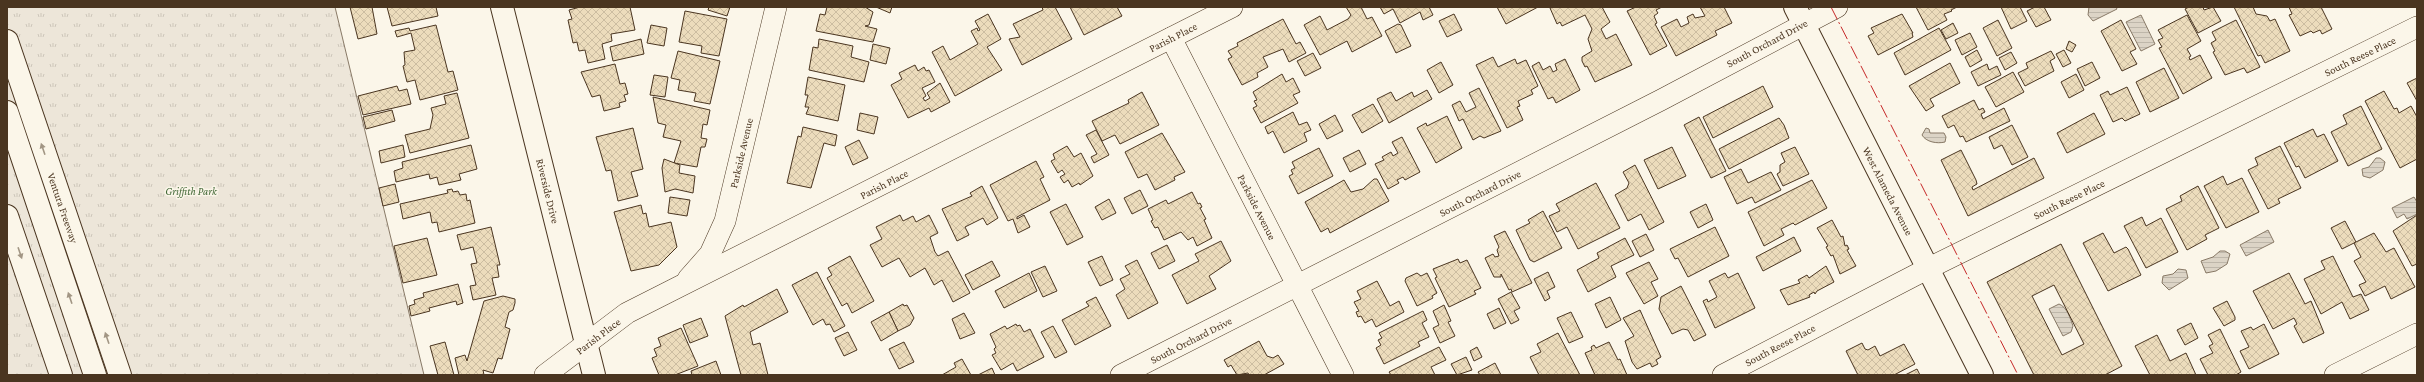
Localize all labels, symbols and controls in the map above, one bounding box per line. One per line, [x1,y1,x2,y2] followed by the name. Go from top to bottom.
[1724,16,1810,69] street label: South Orchard Drive
[1147,20,1199,54] street label: Parish Place
[2322,33,2398,78] street label: South Reese Place
[727,117,755,189] street label: Parkside Avenue
[40,142,46,154] one-way arrow
[1860,145,1916,237] street label: West Alameda Avenue
[534,157,562,225] street label: Riverside Drive
[858,167,910,201] street label: Parish Place
[1437,167,1523,219] street label: South Orchard Drive
[44,171,81,246] street label: Ventura Freeway
[1235,172,1279,242] street label: Parkside Avenue
[2031,176,2107,221] street label: South Reese Place
[165,185,218,198] park label: Griffith Park
[17,248,23,260] one-way arrow
[67,292,73,304] one-way arrow
[1148,314,1234,366] street label: South Orchard Drive
[573,315,623,357] street label: Parish Place
[1743,321,1817,369] street label: South Reese Place
[104,332,110,344] one-way arrow

